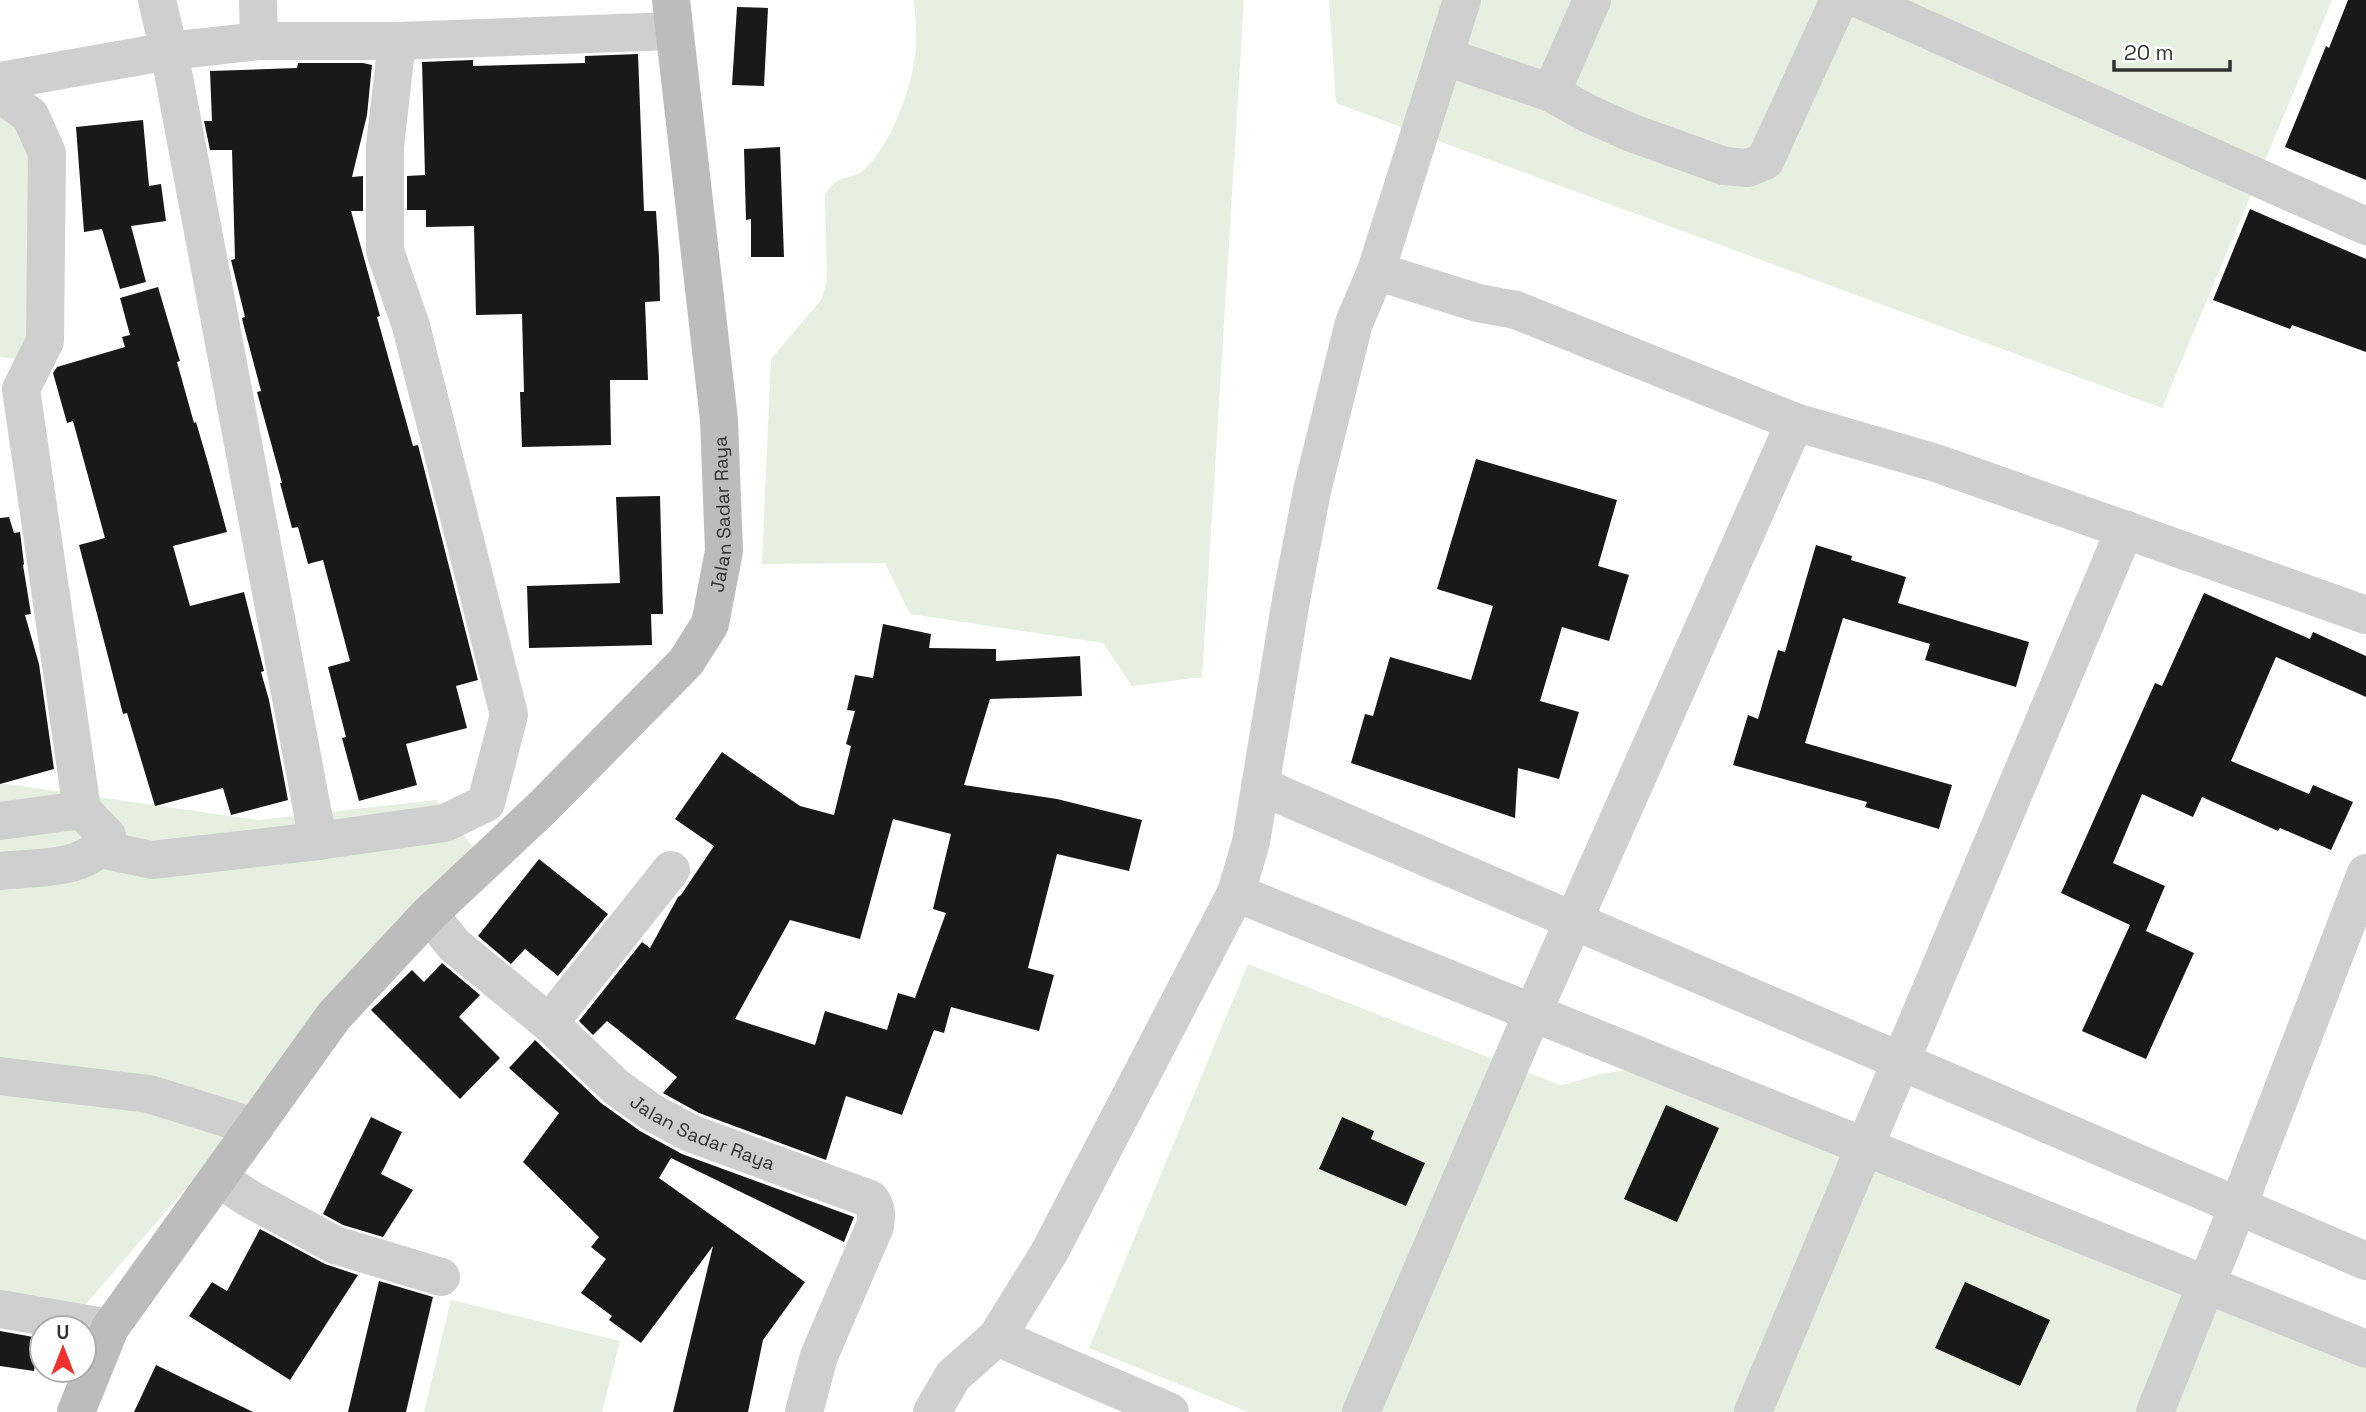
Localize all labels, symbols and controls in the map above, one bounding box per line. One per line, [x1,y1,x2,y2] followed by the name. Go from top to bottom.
[2114,28,2230,72] scale bar
[2124,39,2174,66] text: 20 m
[704,436,737,594] street label: Jalan Sadar Raya
[625,1089,779,1176] street label: Jalan Sadar Raya
[28,1314,98,1384] north arrow
[57,1320,69,1345] text: U

